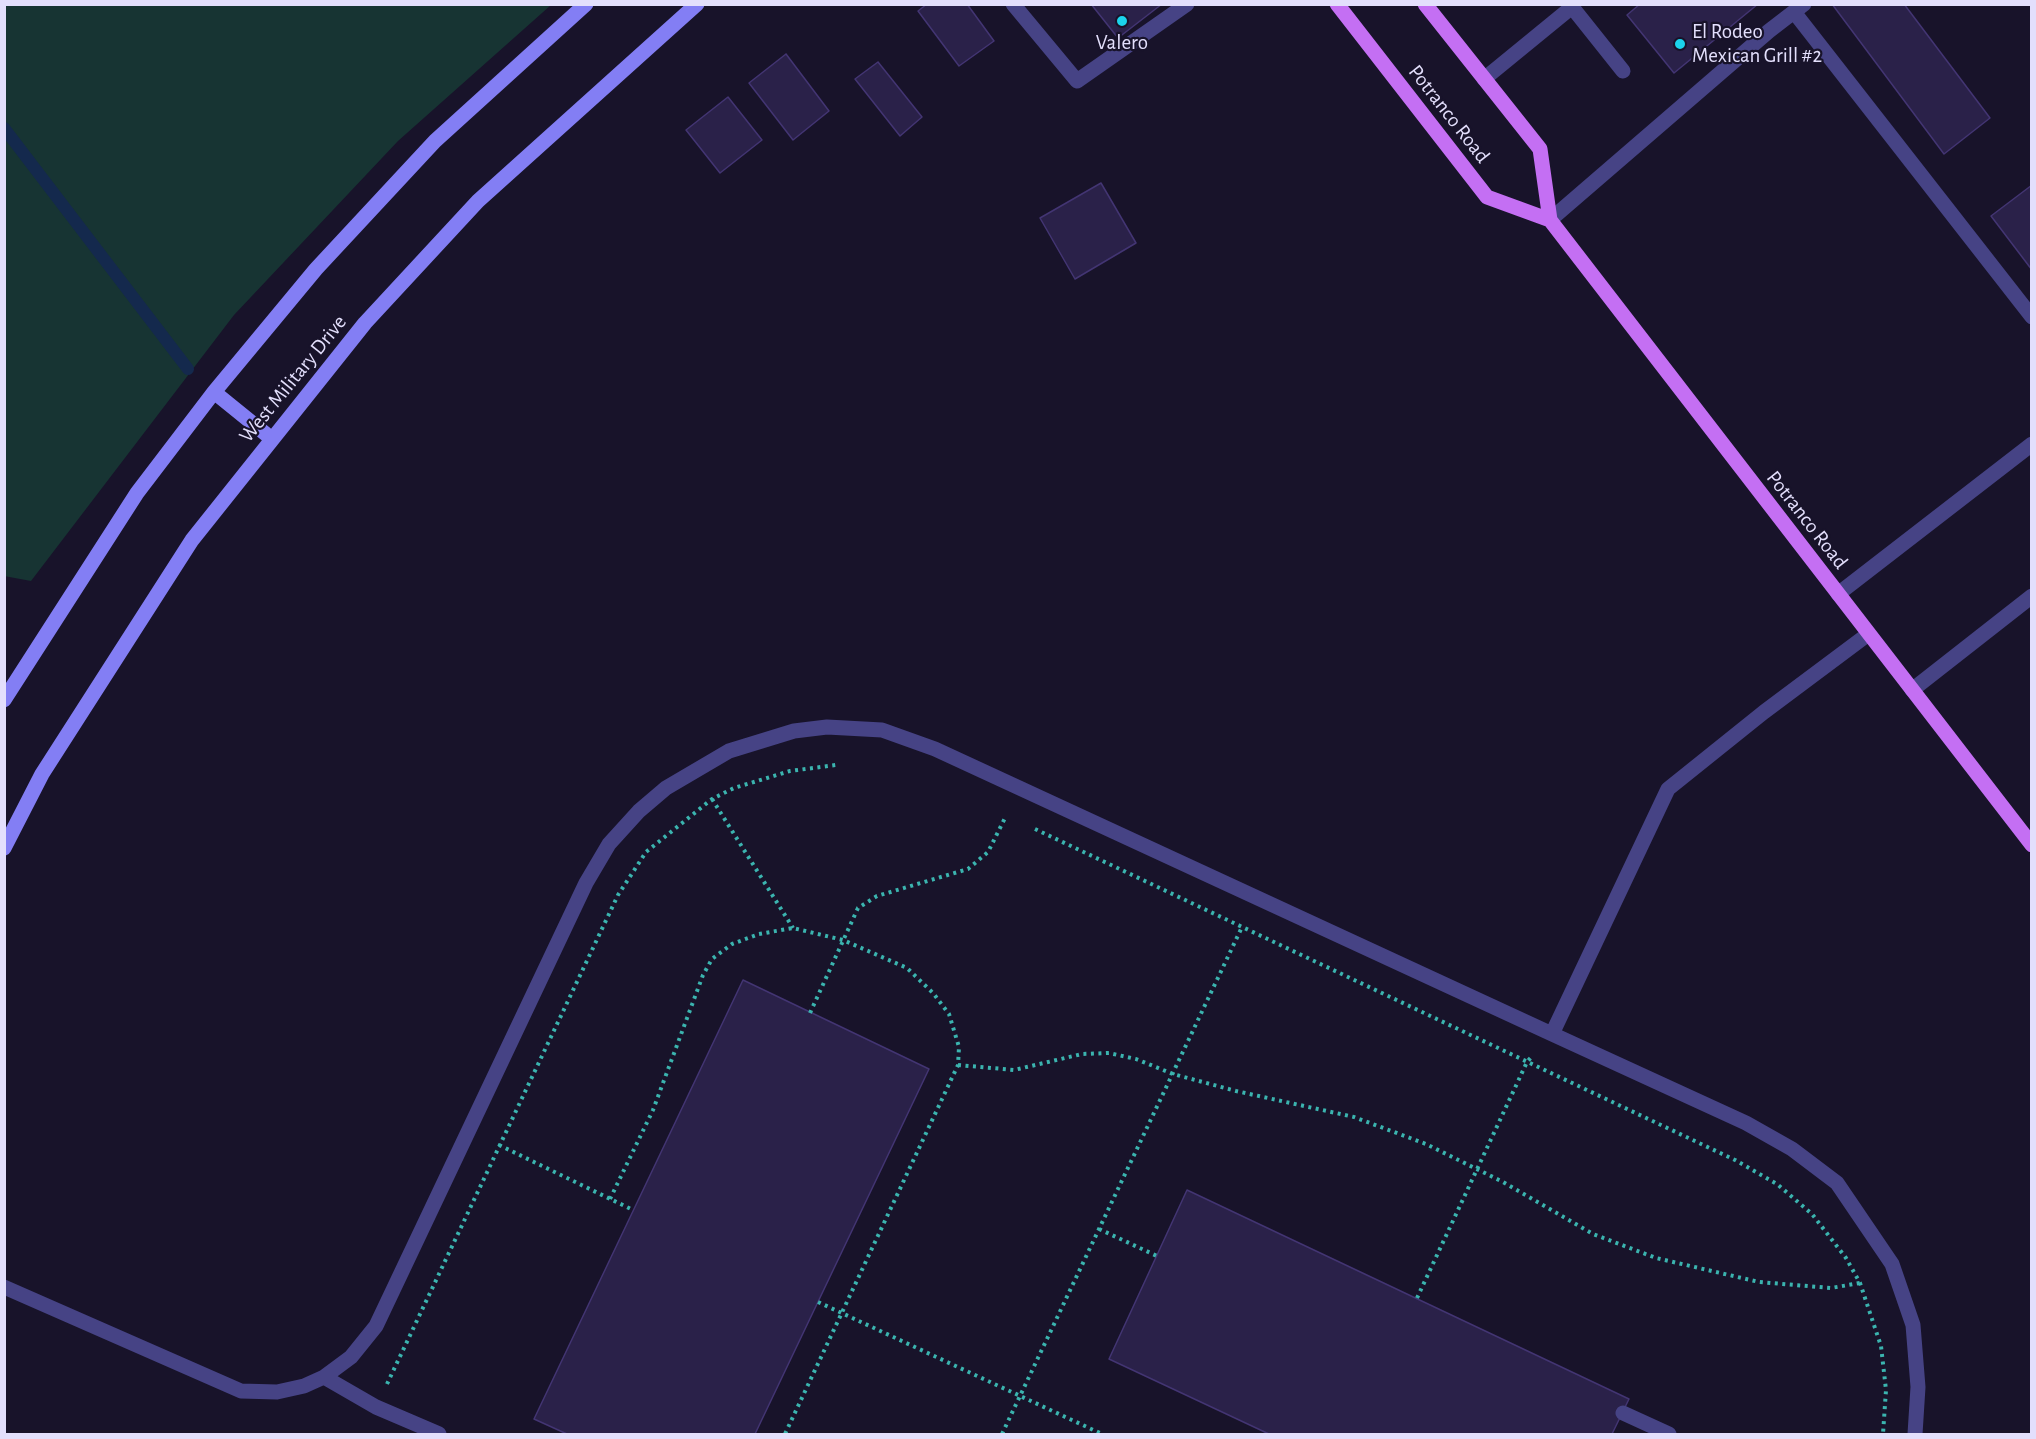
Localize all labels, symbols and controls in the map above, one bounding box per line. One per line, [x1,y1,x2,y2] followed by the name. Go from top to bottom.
[1115,14,1129,28] marker: Valero
[1692,19,1822,69] place label: El Rodeo Mexican Grill #2
[1096,30,1148,56] place label: Valero
[1673,37,1687,51] marker: El Rodeo Mexican Grill #2
[1403,60,1495,168] street label: Potranco Road
[234,310,352,448] street label: West Military Drive
[1761,466,1853,574] street label: Potranco Road

